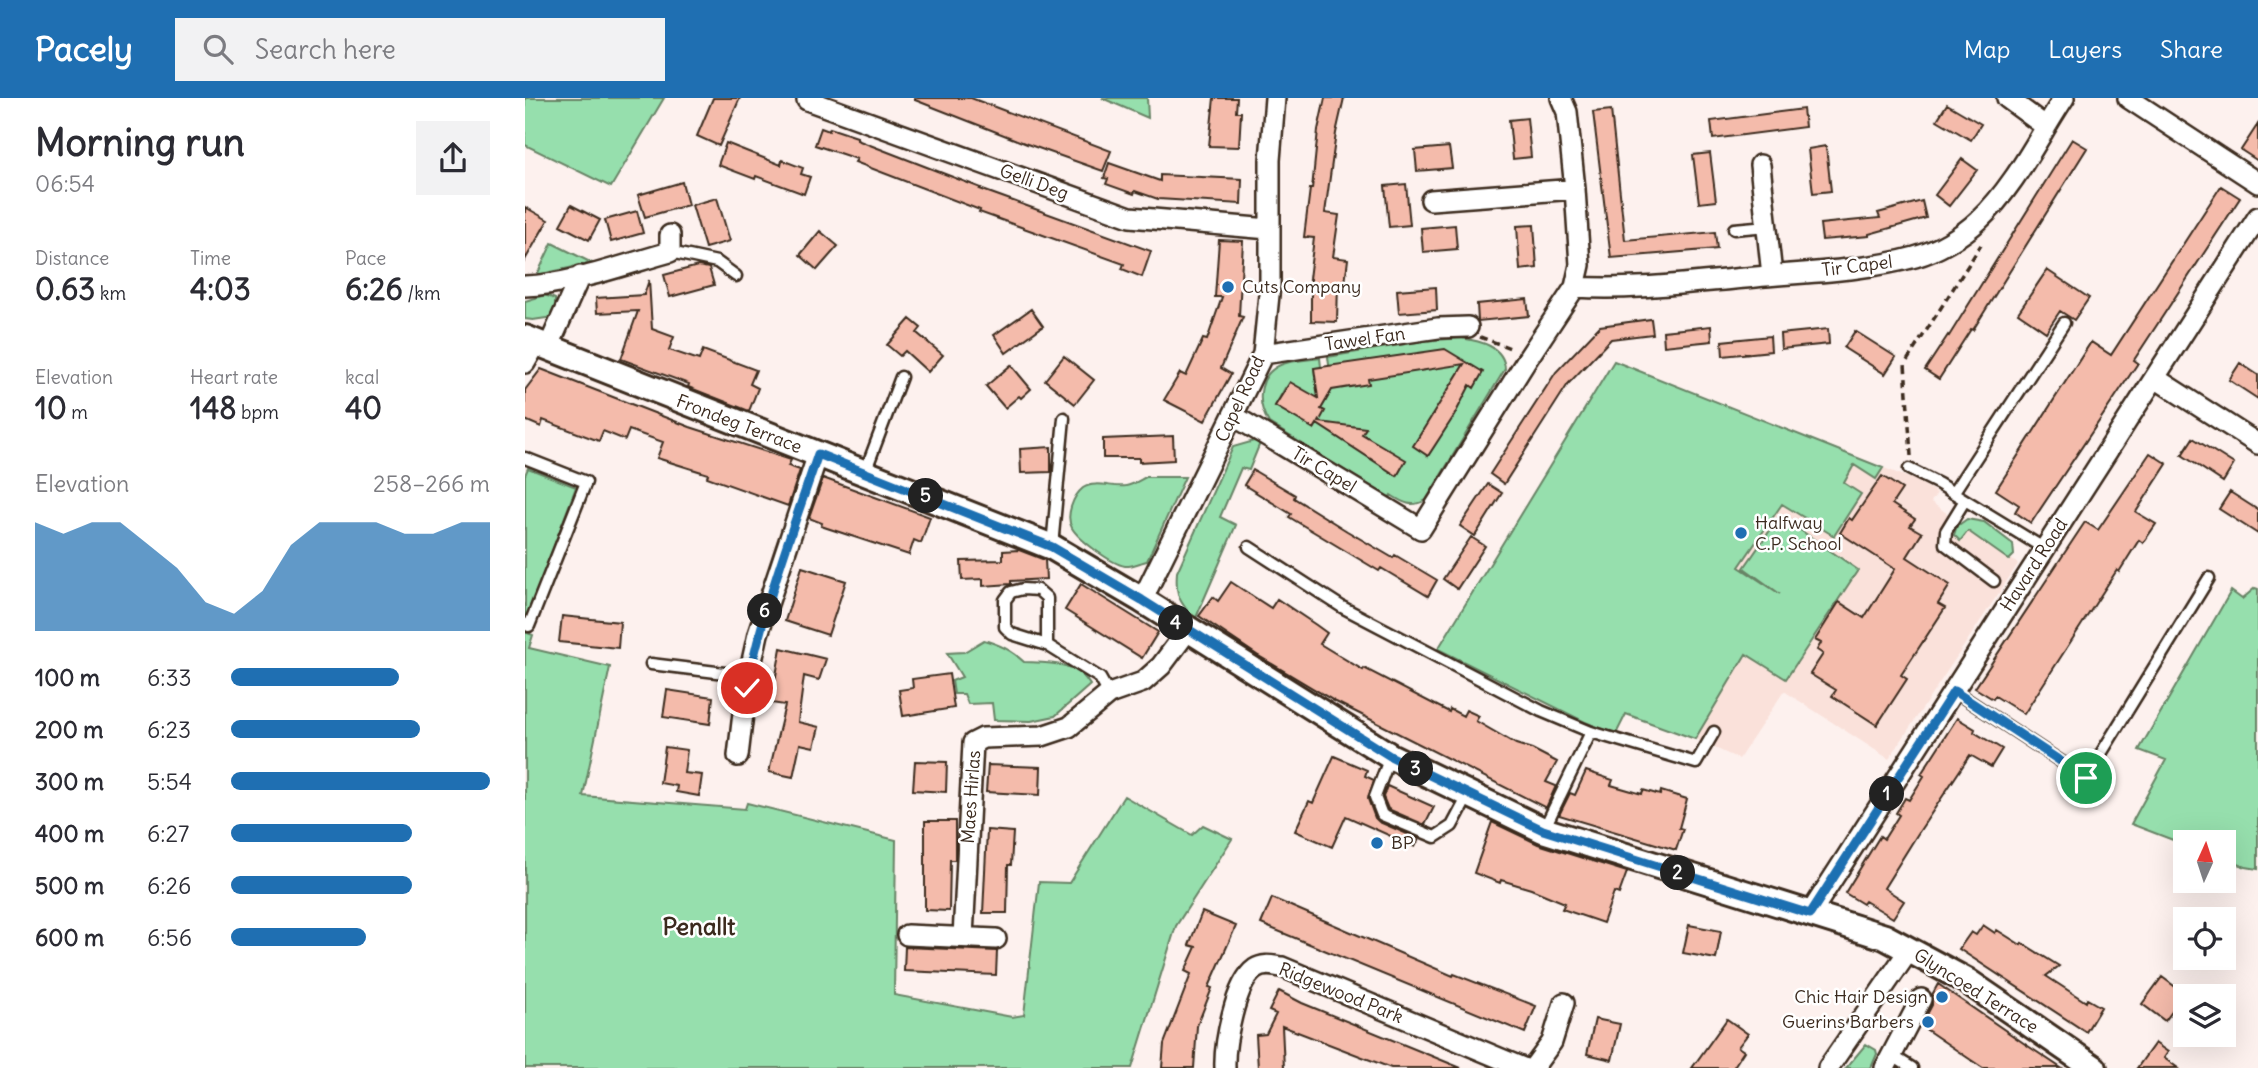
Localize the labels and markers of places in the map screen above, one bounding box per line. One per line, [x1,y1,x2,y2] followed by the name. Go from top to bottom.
[1242,275,1361,298] place label: Cuts Company
[1220,279,1236,295] marker: Cuts Company
[909,478,943,514] pin: 5
[1755,511,1842,555] place label: Halfway C.P. School
[1733,525,1749,541] marker: Halfway C.P. School
[747,594,783,628] pin: 6
[1159,606,1193,640] pin: 4
[717,658,777,718] pin
[2056,748,2116,808] pin
[1399,752,1433,786] pin: 3
[1869,776,1905,812] pin: 1
[1391,831,1414,854] place label: BP
[1369,835,1385,851] marker: BP
[1661,856,1695,890] pin: 2
[1794,985,1928,1008] place label: Chic Hair Design
[1934,989,1950,1005] marker: Chic Hair Design
[1782,1010,1914,1033] place label: Guerins Barbers
[1920,1014,1936,1030] marker: Guerins Barbers

